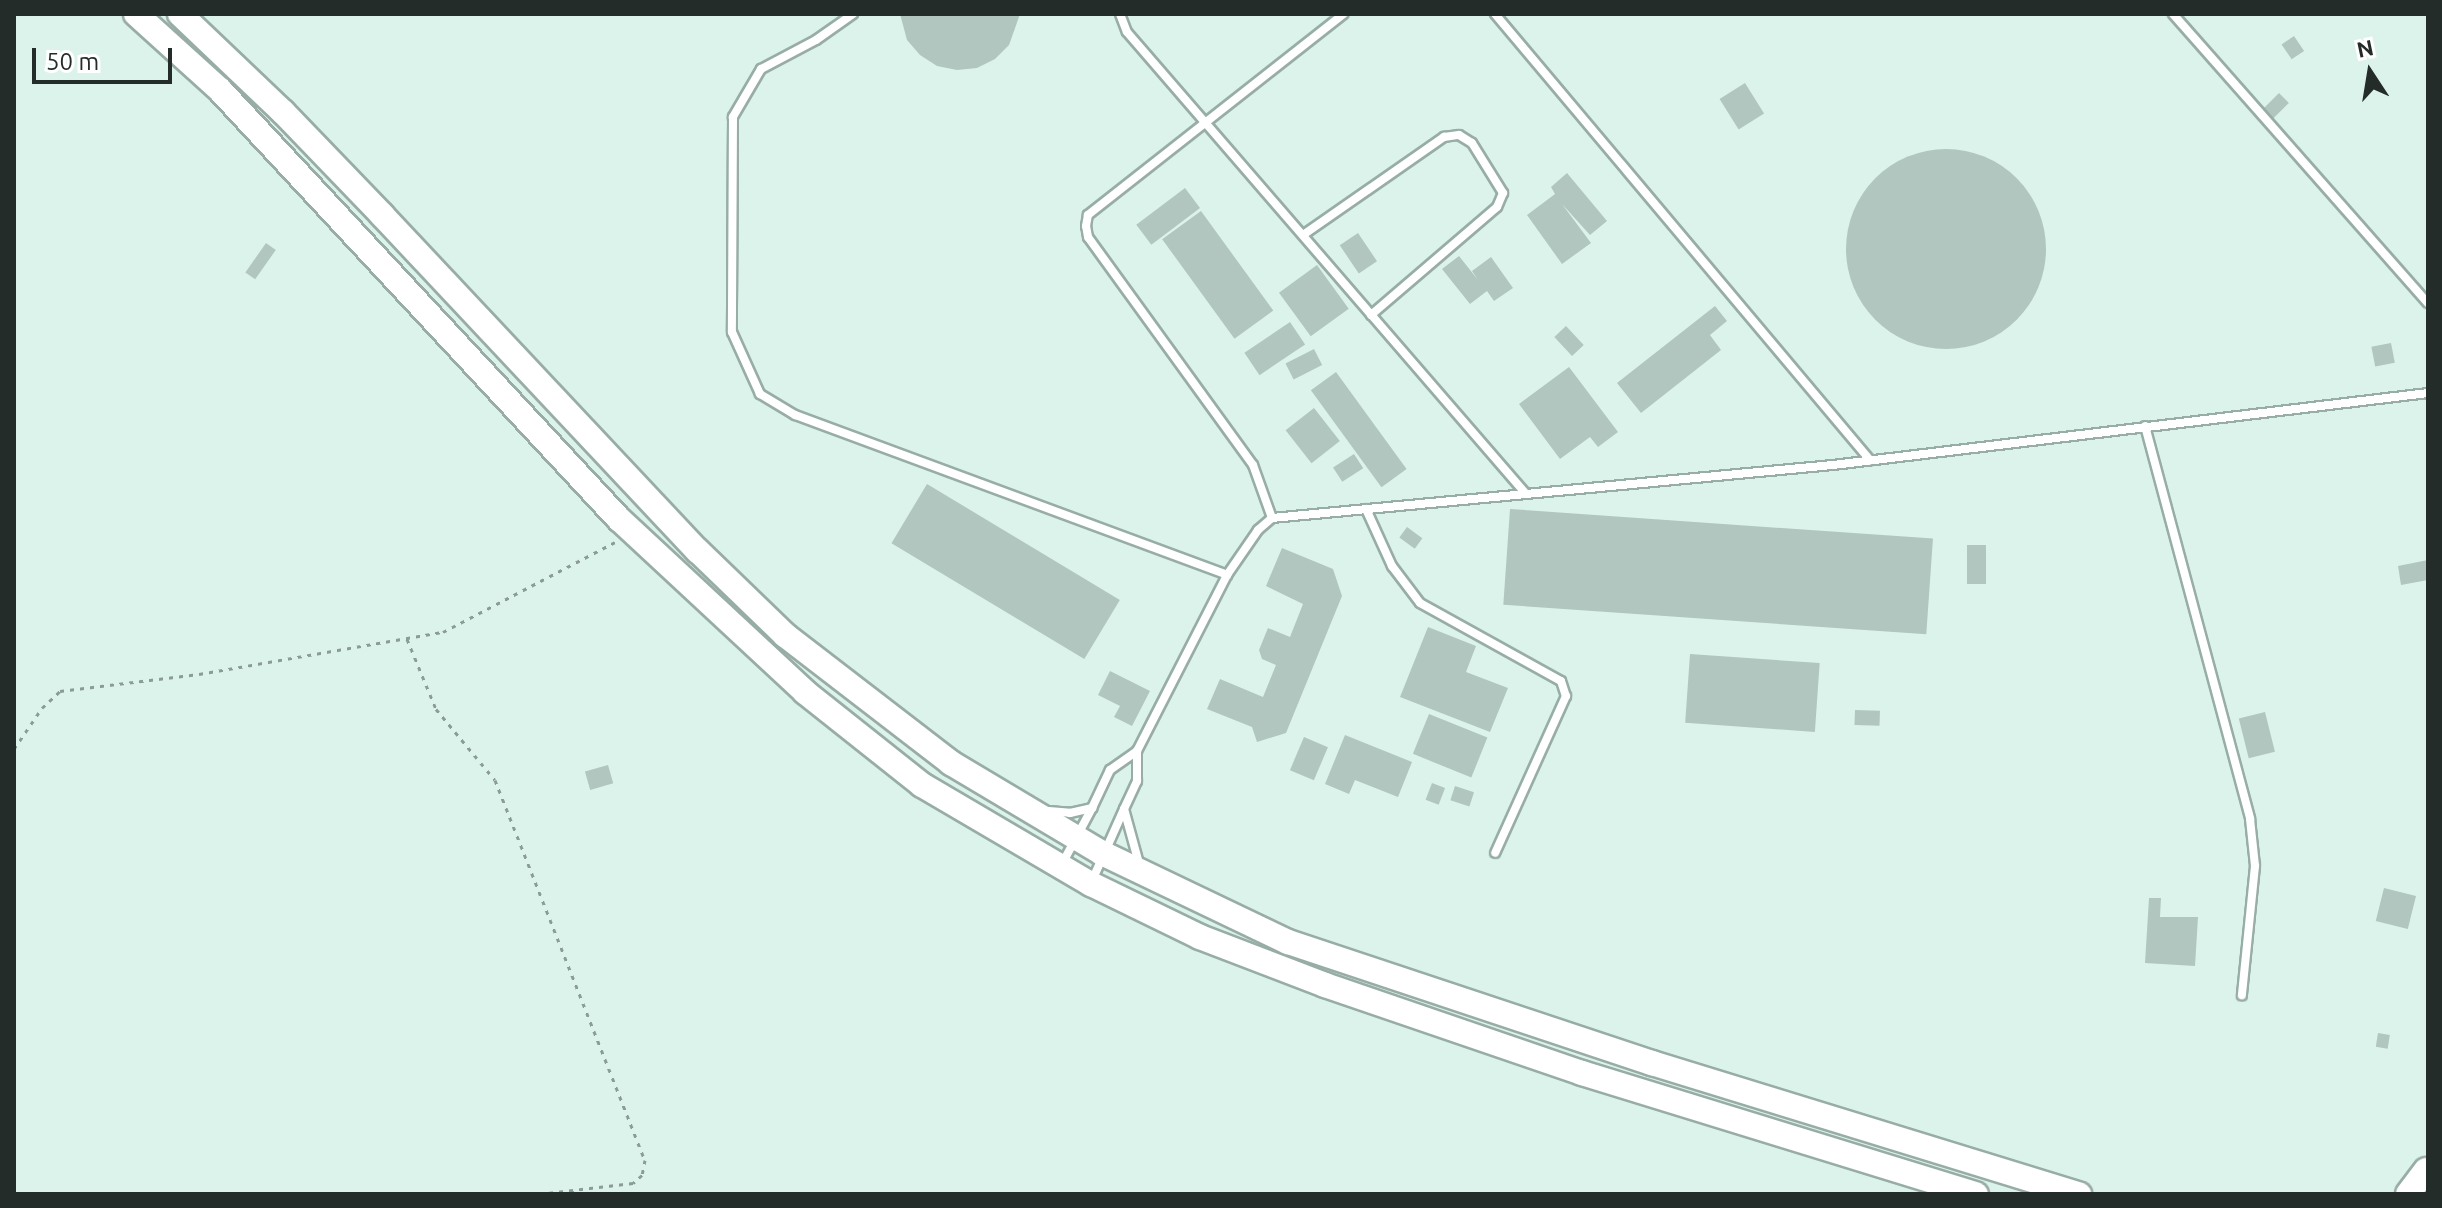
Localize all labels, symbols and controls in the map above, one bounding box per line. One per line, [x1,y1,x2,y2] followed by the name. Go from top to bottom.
[36,32,176,82] scale bar
[2330,32,2410,112] north arrow
[2354,34,2376,62] text: N
[46,48,99,75] text: 50 m

